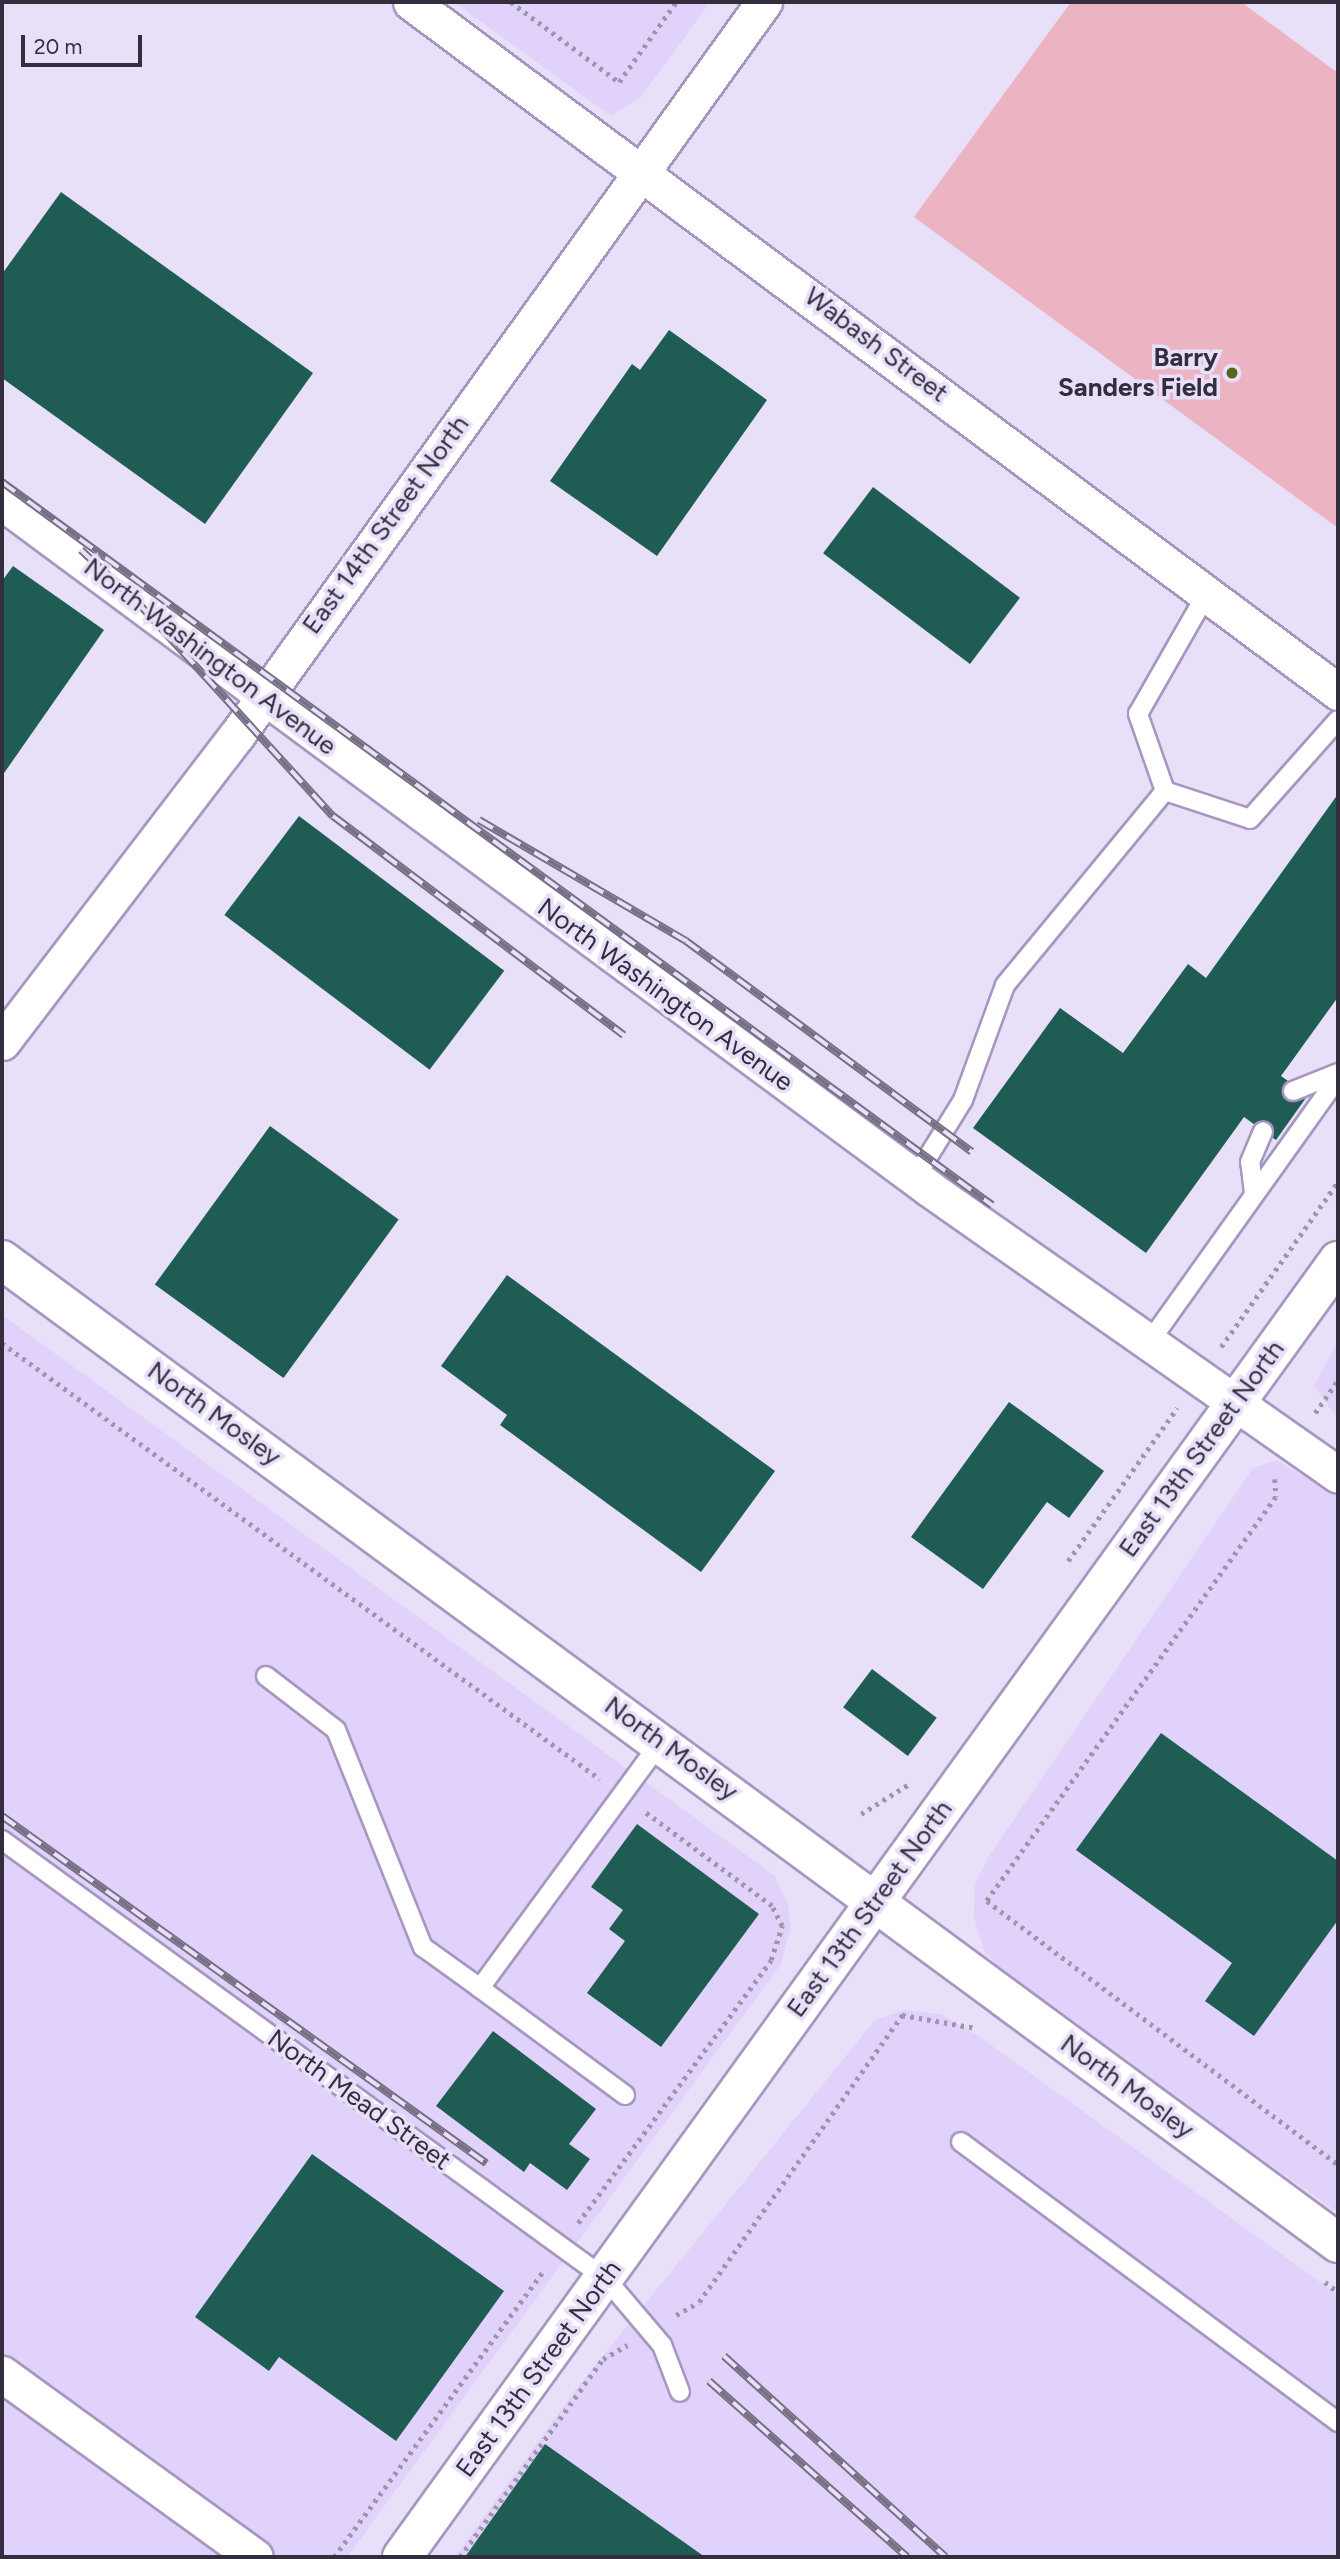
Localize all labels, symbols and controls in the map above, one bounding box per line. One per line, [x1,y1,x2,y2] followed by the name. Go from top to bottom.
[24,21,145,65] scale bar
[34,34,82,59] text: 20 m
[798,281,954,409] street label: Wabash Street
[1058,342,1218,404] place label: Barry Sanders Field
[1224,365,1240,381] marker: Barry Sanders Field
[296,410,476,640] street label: East 14th Street North
[78,552,342,762] street label: North Washington Avenue
[531,892,799,1098] street label: North Washington Avenue
[1113,1335,1291,1563] street label: East 13th Street North
[141,1355,287,1473] street label: North Mosley
[598,1690,744,1808] street label: North Mosley
[781,1795,959,2023] street label: East 13th Street North
[261,2023,457,2177] street label: North Mead Street
[1054,2028,1200,2146] street label: North Mosley
[450,2255,628,2483] street label: East 13th Street North

